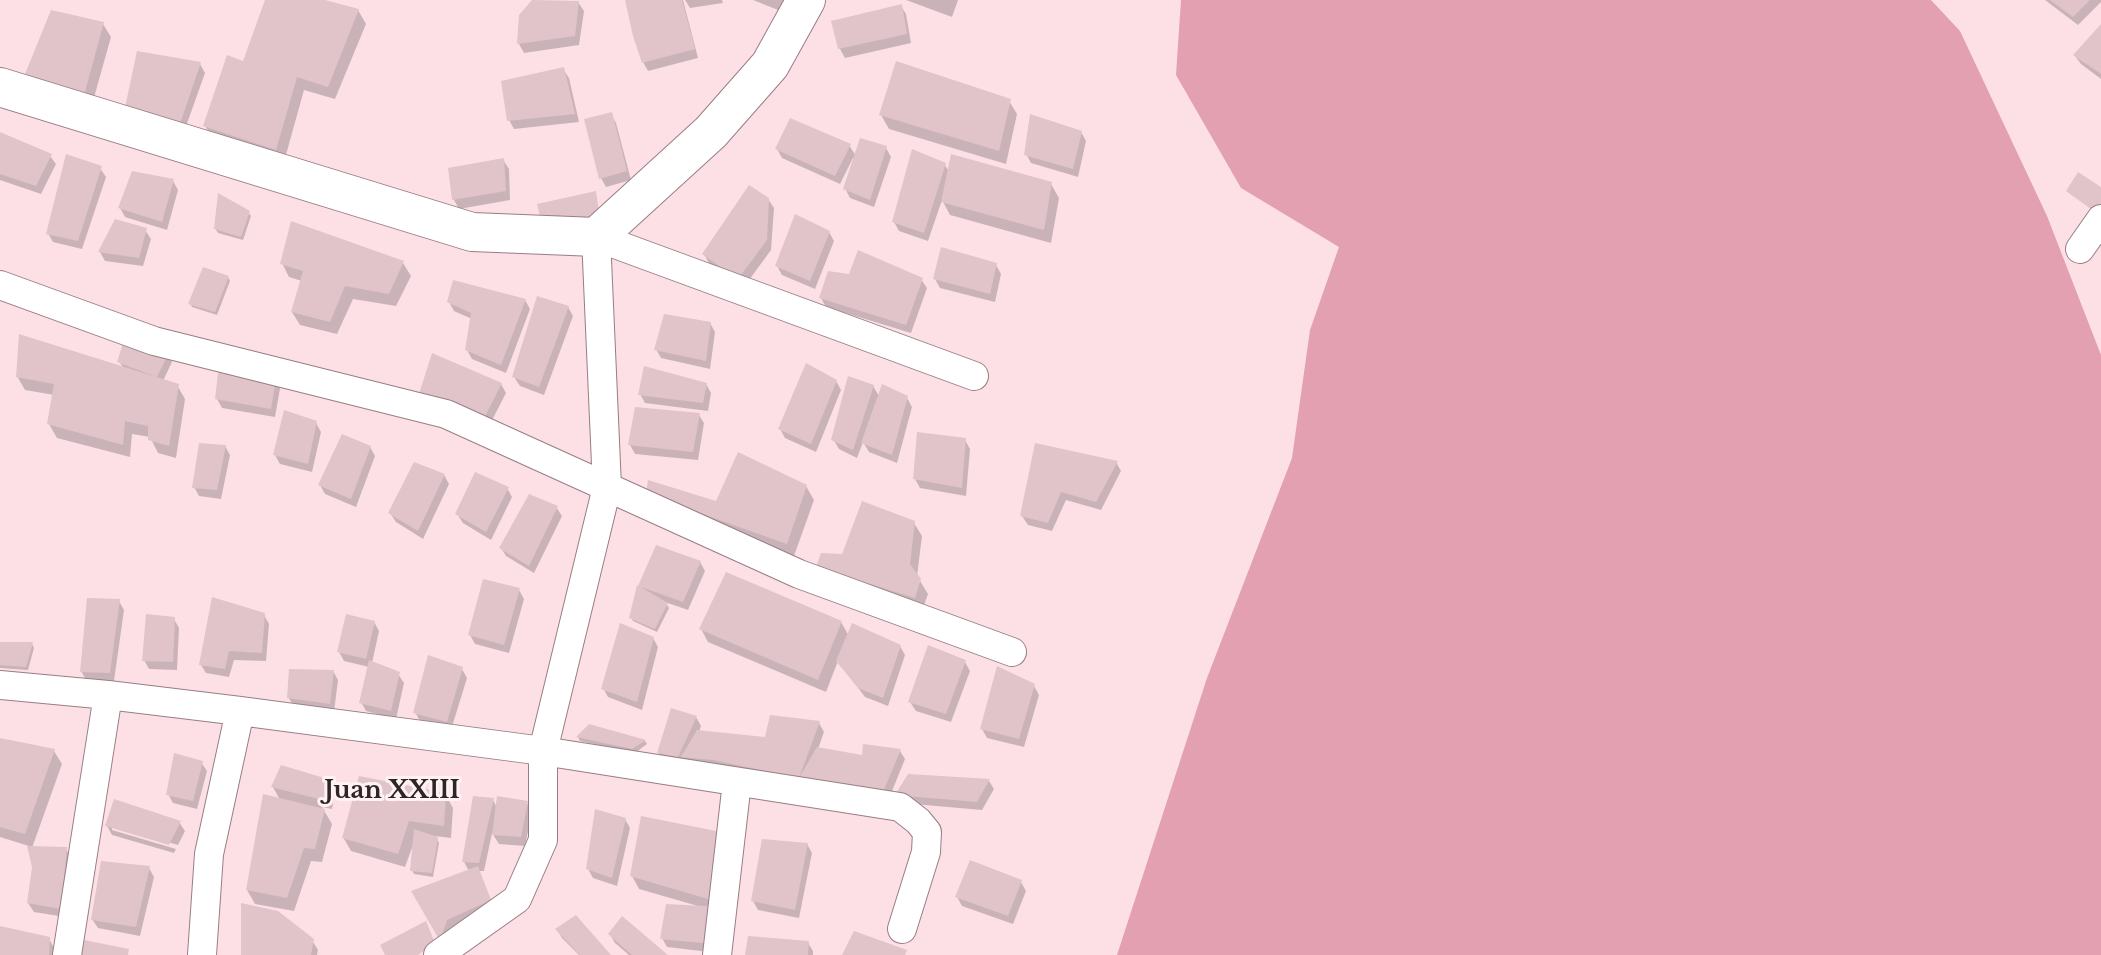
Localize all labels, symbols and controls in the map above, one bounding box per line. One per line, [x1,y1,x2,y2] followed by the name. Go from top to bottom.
[324,777,460,805] district label: Juan XXIII

